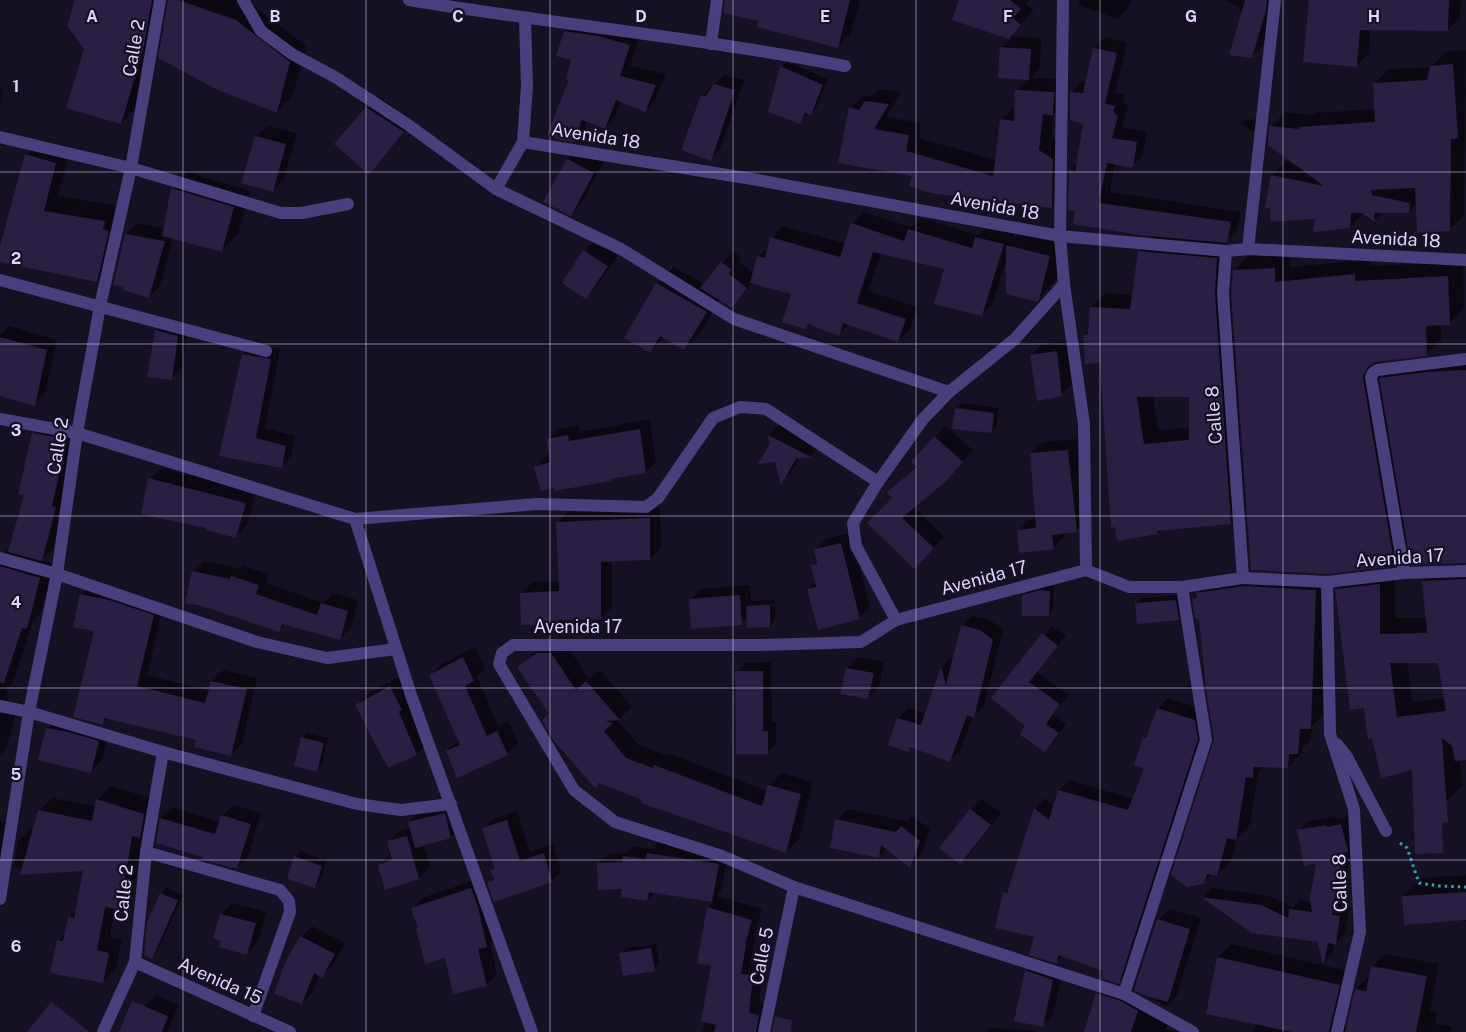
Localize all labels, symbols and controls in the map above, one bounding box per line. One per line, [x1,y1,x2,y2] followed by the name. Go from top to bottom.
[86,7,98,26] text: A
[270,7,281,26] text: B
[452,7,464,26] text: C
[635,7,647,26] text: D
[820,7,830,26] text: E
[1003,7,1013,26] text: F
[1185,7,1197,26] text: G
[1368,7,1380,26] text: H
[118,18,149,78] street label: Calle 2
[13,77,19,96] text: 1
[550,118,642,153] street label: Avenida 18
[949,187,1041,224] street label: Avenida 18
[1351,226,1441,251] street label: Avenida 18
[11,249,21,268] text: 2
[1201,385,1226,445] street label: Calle 8
[43,416,72,476] street label: Calle 2
[11,421,21,440] text: 3
[1355,544,1445,571] street label: Avenida 17
[938,556,1029,599] street label: Avenida 17
[11,593,22,612] text: 4
[534,616,622,637] street label: Avenida 17
[11,765,22,784] text: 5
[1328,853,1351,913] street label: Calle 8
[110,863,137,923] street label: Calle 2
[746,925,777,987] street label: Calle 5
[11,937,21,956] text: 6
[175,953,265,1008] street label: Avenida 15

